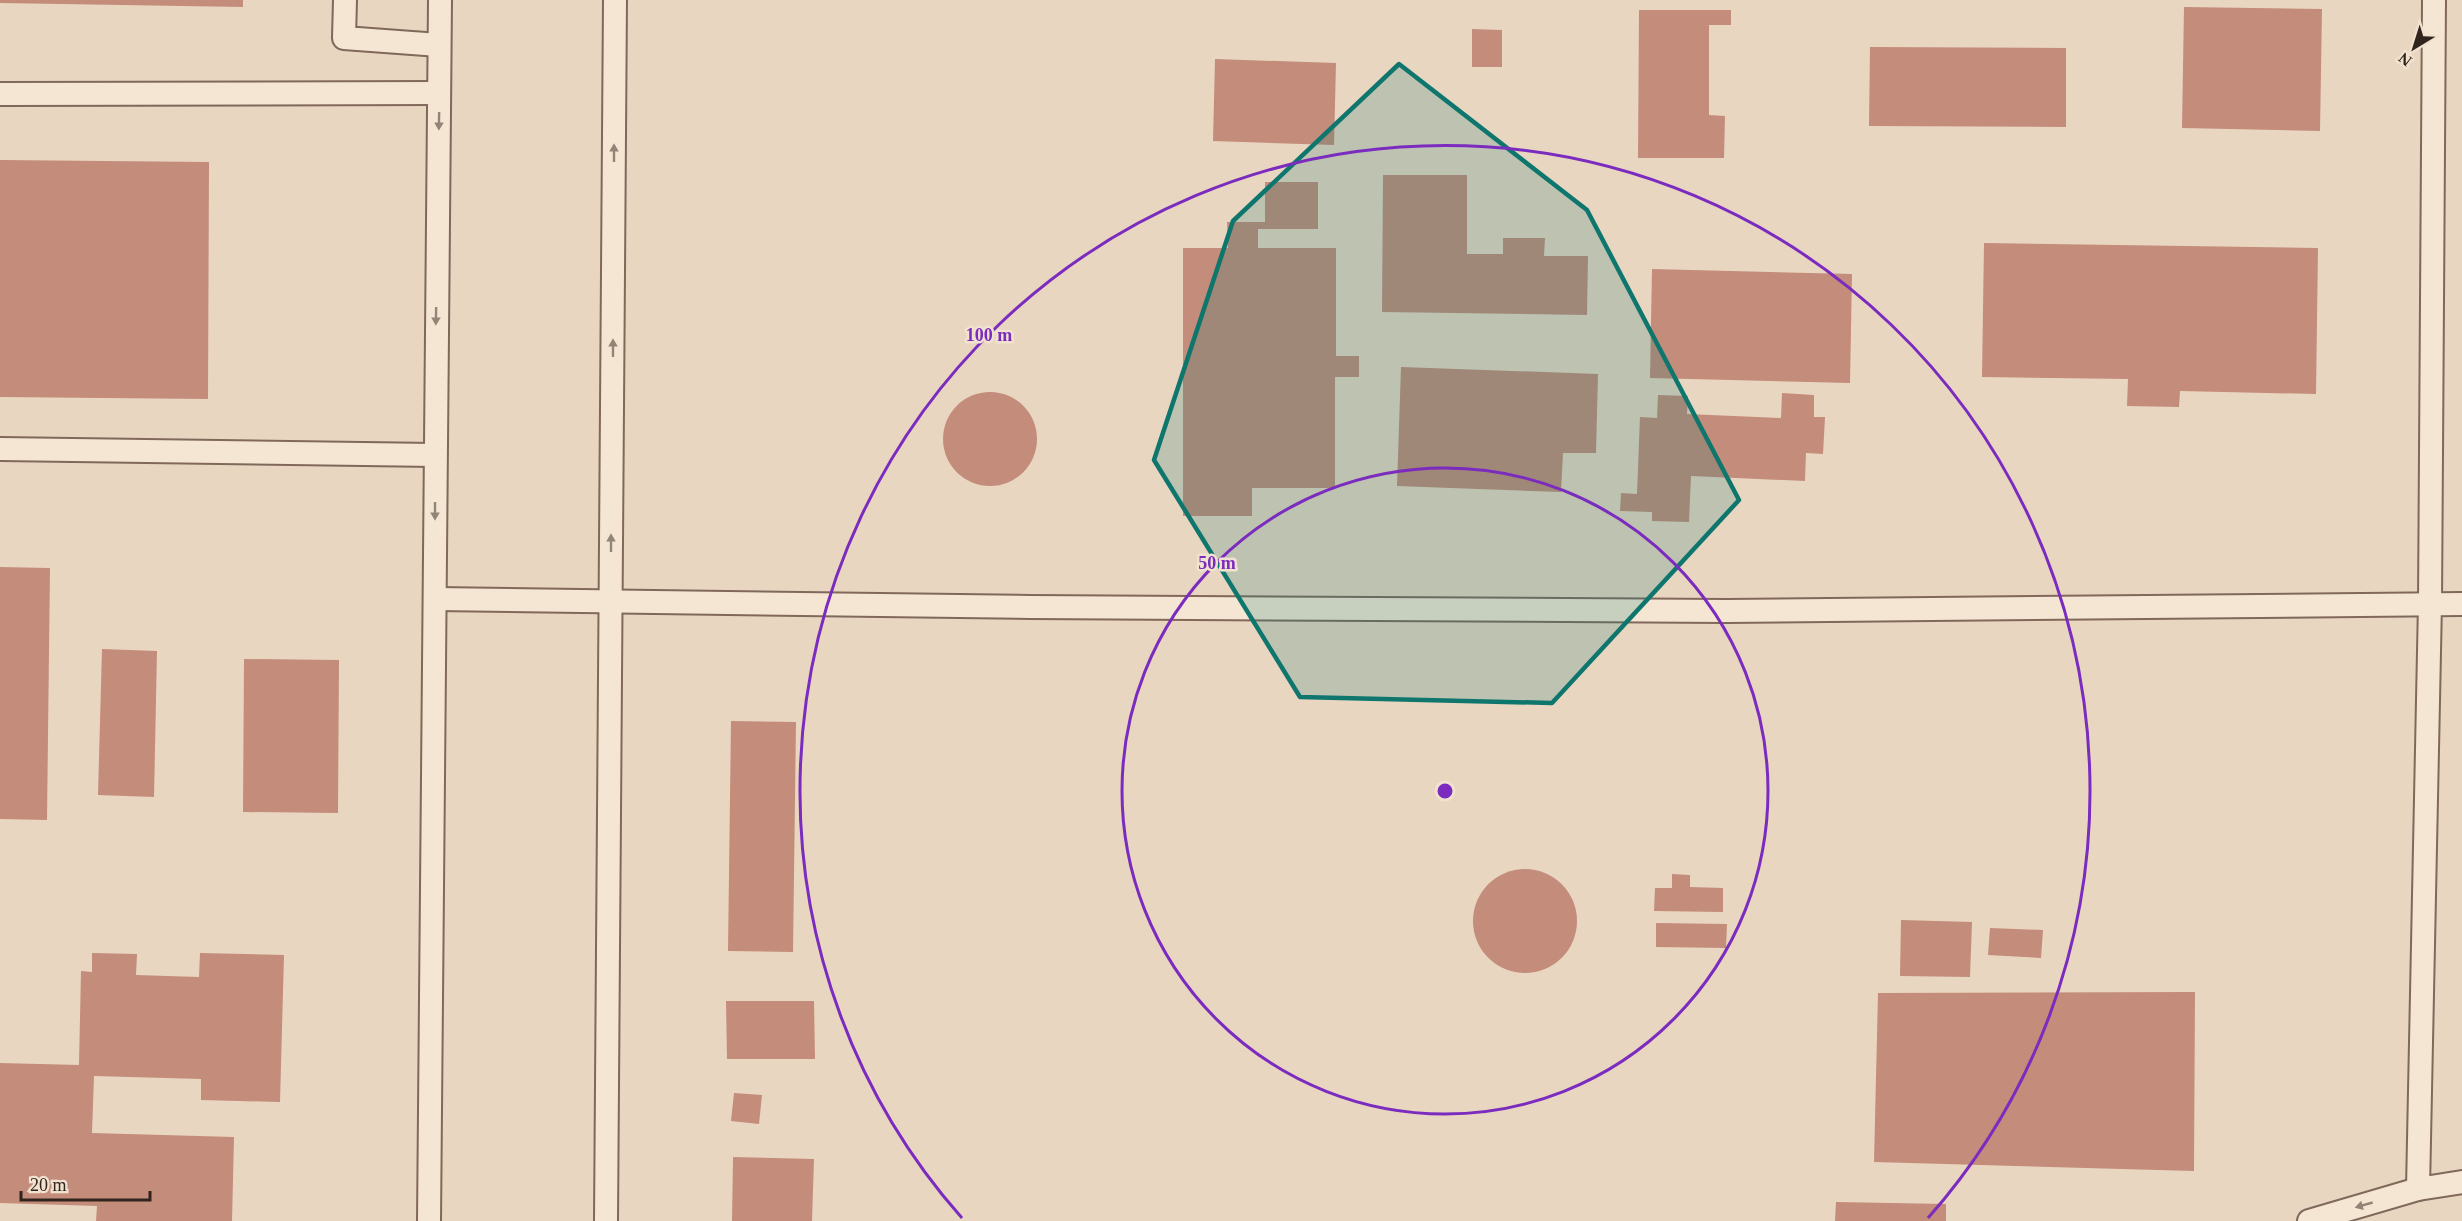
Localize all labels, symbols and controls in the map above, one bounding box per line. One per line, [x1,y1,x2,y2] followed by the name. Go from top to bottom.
[2384,18,2444,78] north arrow
[2395,49,2415,70] text: N
[434,112,443,131] one-way arrow
[609,144,619,163] one-way arrow
[432,307,441,326] one-way arrow
[966,325,1012,345] text: 100 m
[608,339,618,358] one-way arrow
[430,502,440,521] one-way arrow
[606,534,616,553] one-way arrow
[1198,553,1236,573] text: 50 m
[1435,781,1455,801] centre of rings
[21,1164,150,1202] scale bar
[30,1175,67,1195] text: 20 m
[2355,1201,2373,1210] one-way arrow

